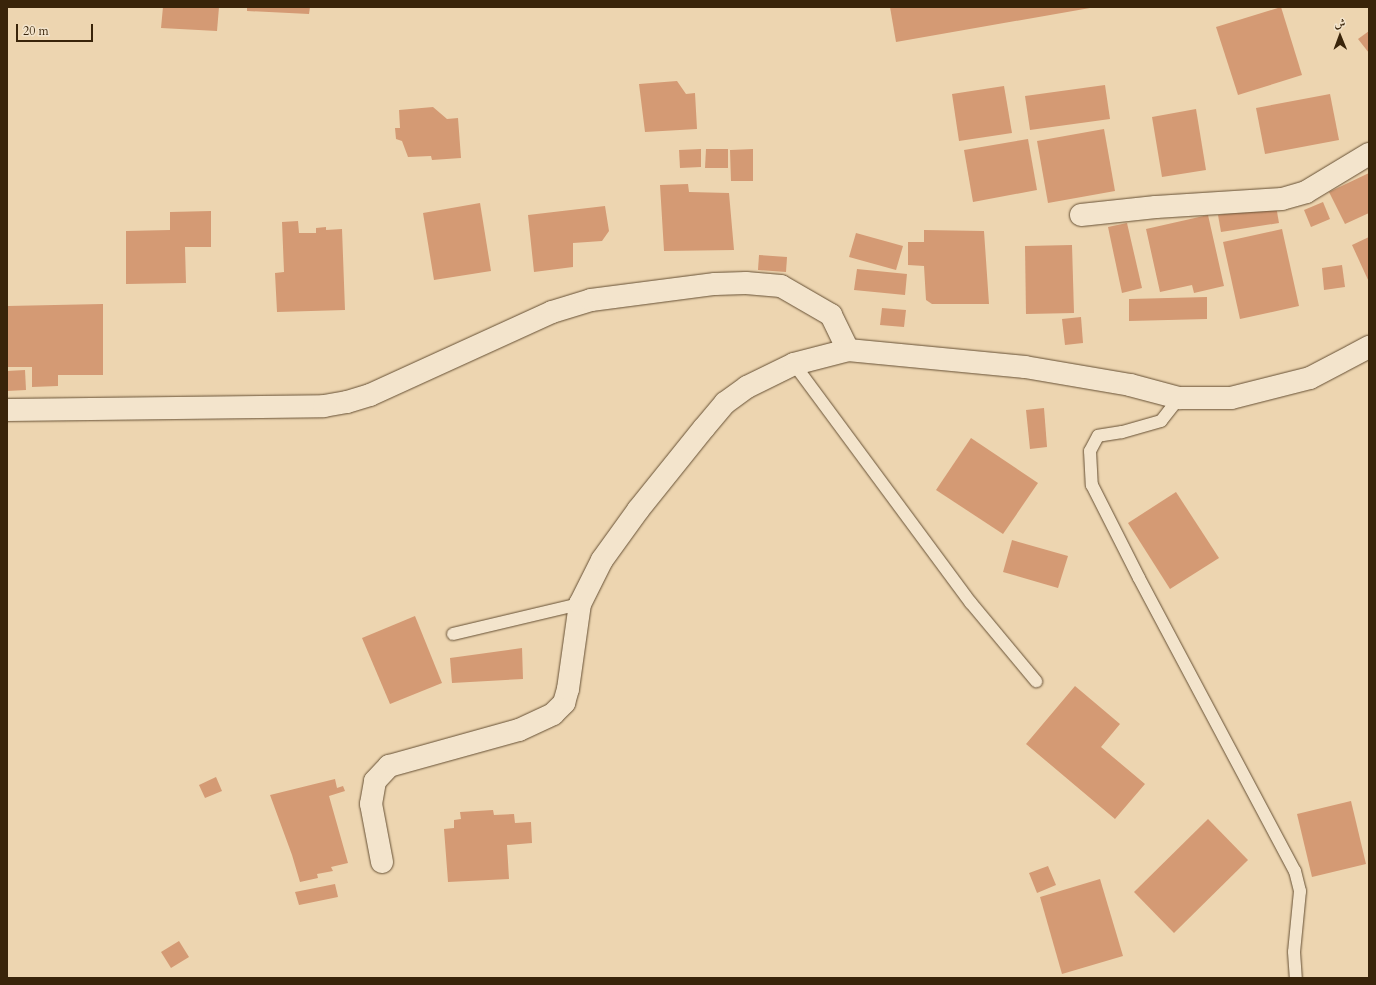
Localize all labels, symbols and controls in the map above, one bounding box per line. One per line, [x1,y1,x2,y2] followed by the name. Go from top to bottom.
[18,16,95,42] scale bar
[1320,16,1360,56] north arrow
[1334,16,1345,31] text: ش
[23,23,49,39] text: 20 m

